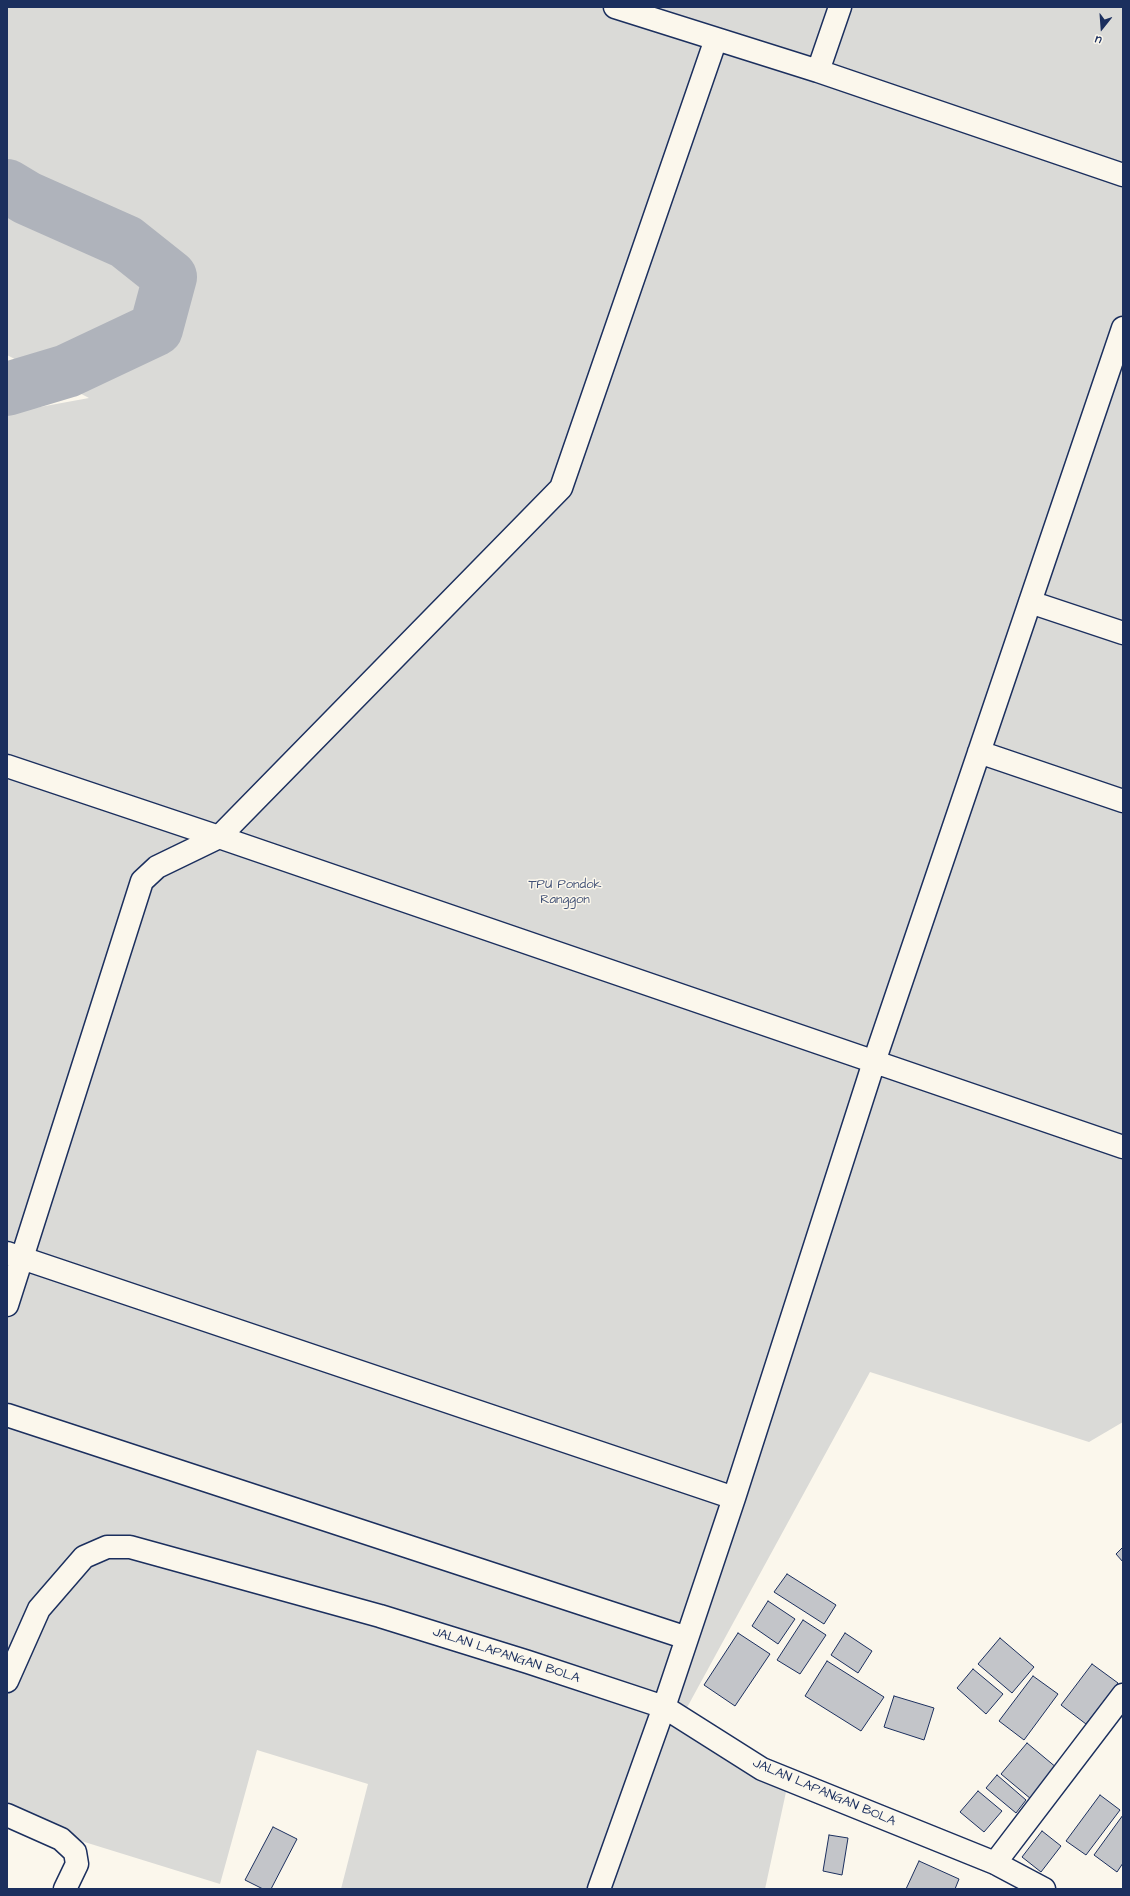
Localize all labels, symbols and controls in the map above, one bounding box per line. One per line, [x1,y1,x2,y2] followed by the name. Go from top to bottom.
[1082,8,1122,48] north arrow
[1093,32,1103,48] text: U
[529,877,601,908] park label: TPU Pondok Ranggon
[430,1625,582,1687] street label: JALAN LAPANGAN BOLA
[750,1756,898,1830] street label: JALAN LAPANGAN BOLA

